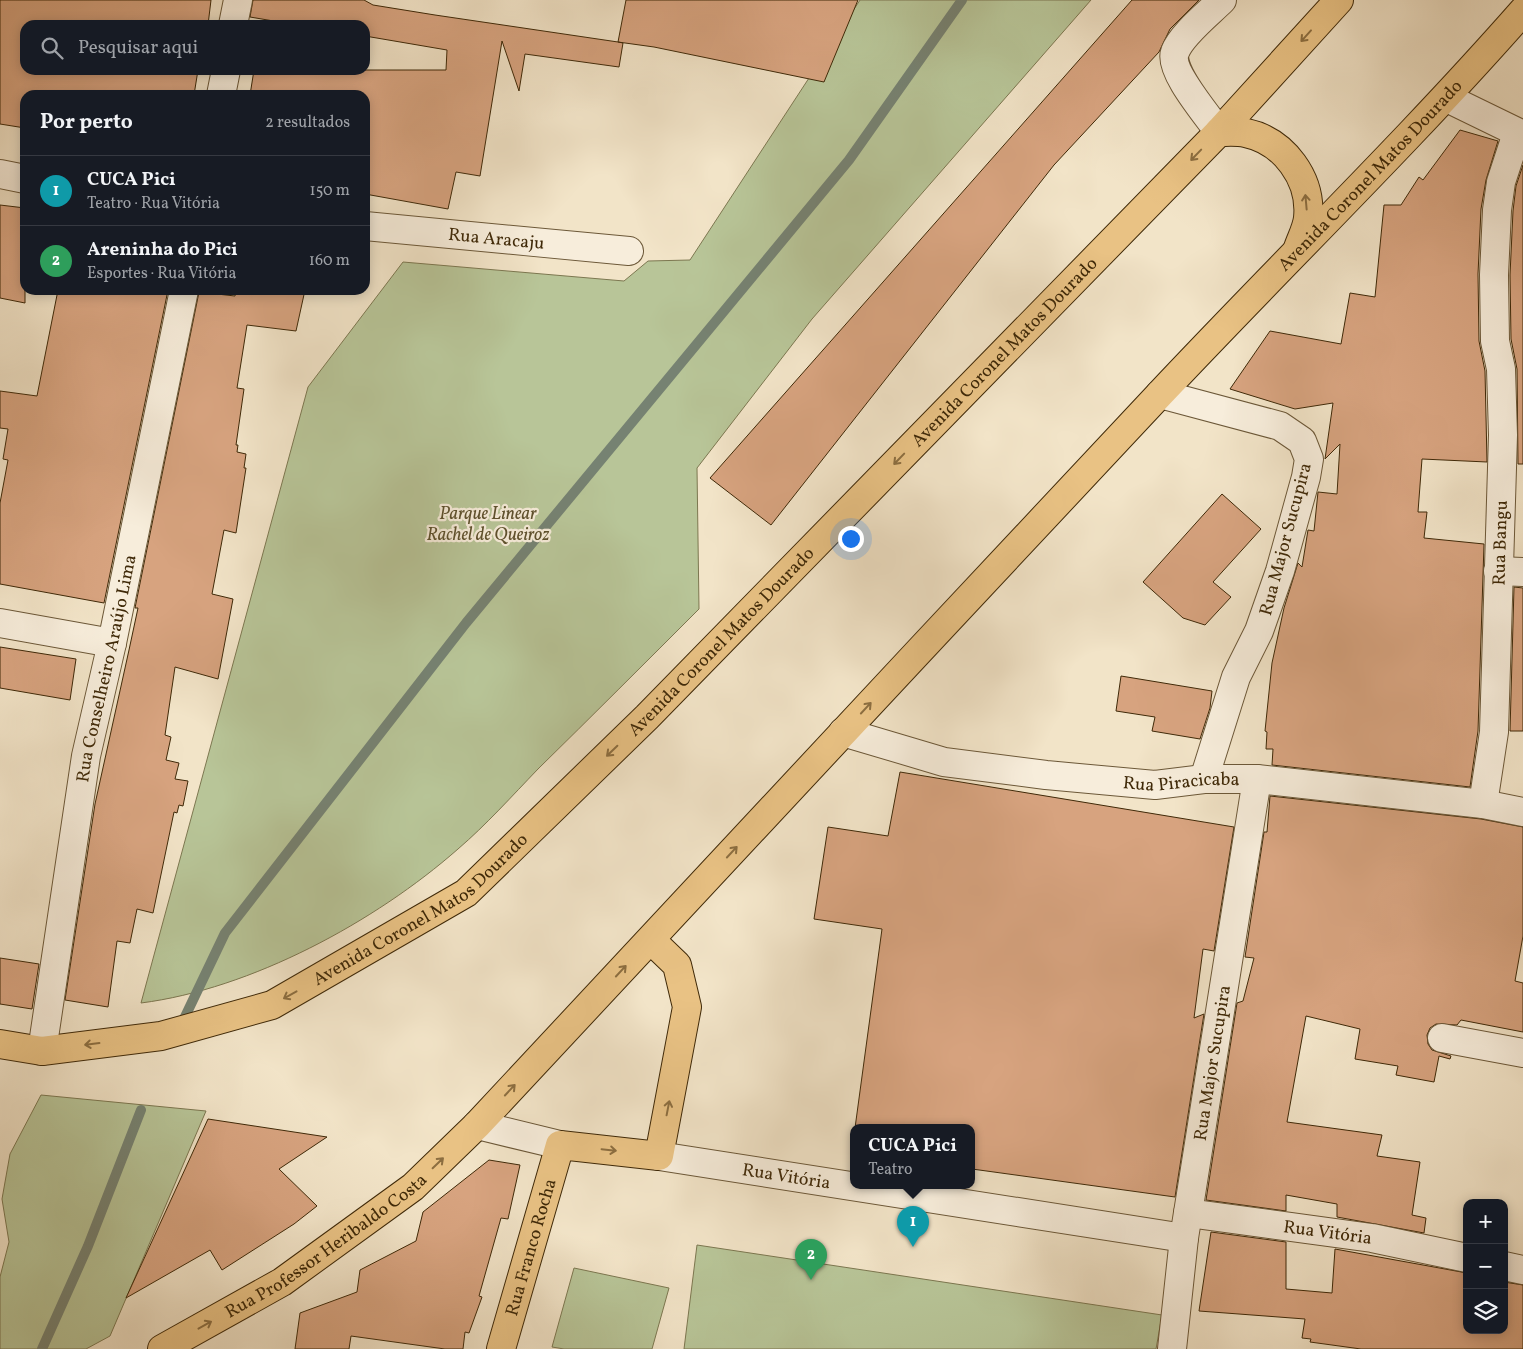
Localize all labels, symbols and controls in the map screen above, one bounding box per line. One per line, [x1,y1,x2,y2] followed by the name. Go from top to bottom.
[20,20,370,75] search box
[1300,30,1312,42] one-way arrow
[38,34,66,62] icon: search
[78,35,198,61] text: Pesquisar aqui
[1273,75,1469,278] street label: Avenida Coronel Matos Dourado
[40,108,133,137] text: Por perto
[265,112,350,134] text: 2 resultados
[1190,149,1202,162] one-way arrow
[87,167,176,193] text: CUCA Pici
[53,180,59,202] text: 1
[309,180,350,202] text: 150 m
[87,193,220,215] text: Teatro · Rua Vitória
[1302,194,1311,210] one-way arrow
[447,223,545,257] street label: Rua Aracaju
[87,237,238,263] text: Areninha do Pici
[52,250,60,272] text: 2
[309,250,350,272] text: 160 m
[906,252,1104,453] street label: Avenida Coronel Matos Dourado
[87,263,236,285] text: Esportes · Rua Vitória
[893,453,905,466] one-way arrow
[1254,460,1319,618] street label: Rua Major Sucupira
[1487,500,1515,586] street label: Rua Bangu
[427,502,549,548] park label: Parque Linear Rachel de Queiroz
[838,526,864,552] your location
[623,542,821,743] street label: Avenida Coronel Matos Dourado
[71,553,144,784] street label: Rua Conselheiro Araújo Lima
[860,701,872,714] one-way arrow
[606,745,618,757] one-way arrow
[1122,768,1239,799] street label: Rua Piracicaba
[309,828,534,993] street label: Avenida Coronel Matos Dourado
[726,846,738,859] one-way arrow
[615,965,627,978] one-way arrow
[1189,983,1238,1143] street label: Rua Major Sucupira
[283,991,297,1001] one-way arrow
[84,1039,100,1049] one-way arrow
[504,1083,516,1096] one-way arrow
[664,1100,674,1116] one-way arrow
[850,1124,975,1189] popup
[868,1133,957,1159] text: CUCA Pici
[600,1145,616,1155] one-way arrow
[432,1157,444,1169] one-way arrow
[740,1158,832,1197] street label: Rua Vitória
[868,1159,913,1181] text: Teatro
[221,1169,434,1325] street label: Rua Professor Heribaldo Costa
[500,1176,564,1319] street label: Rua Franco Rocha
[1463,1199,1508,1334] map controls
[1463,1199,1508,1244] button: +
[897,1206,929,1247] pin: 1
[1282,1215,1373,1252] street label: Rua Vitória
[795,1239,827,1280] pin: 2
[1463,1244,1508,1289] button: −
[1463,1289,1508,1334] button: layers
[197,1320,212,1330] one-way arrow

